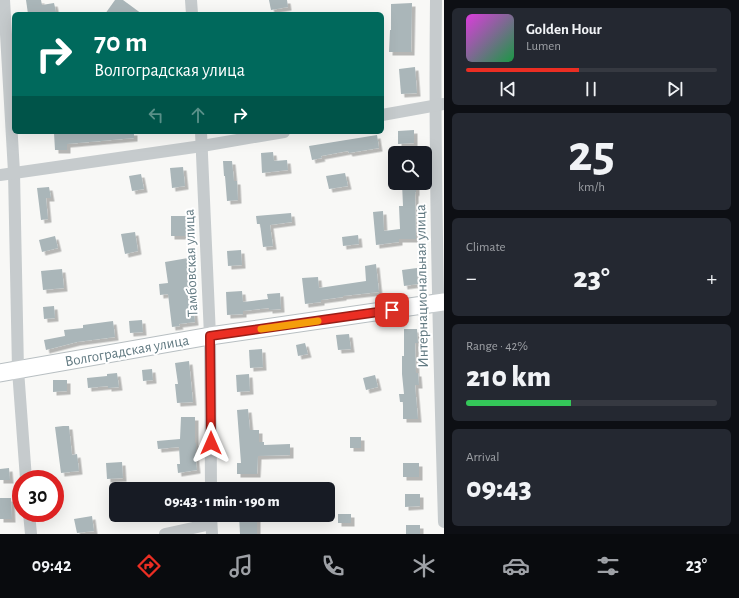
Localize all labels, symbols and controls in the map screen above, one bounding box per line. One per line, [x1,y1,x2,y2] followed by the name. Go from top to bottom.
[526,22,602,37] text: Golden Hour
[28,28,80,80] icon: right
[94,29,148,57] text: 70 m
[526,40,561,53] text: Lumen
[94,62,245,80] text: Волгоградская улица
[497,78,519,100] icon: previous
[580,78,602,100] icon: pause
[664,78,686,100] icon: next
[145,104,167,126] icon: left
[187,104,209,126] icon: ahead
[229,104,251,126] icon: right
[568,128,615,180] text: 25
[388,146,432,190] map controls
[388,146,432,190] button: search
[578,181,605,194] text: km/h
[413,204,431,368] street label: Интернациональная улица
[182,209,200,317] street label: Тамбовская улица
[466,241,505,254] text: Climate
[573,263,610,293] text: 23°
[466,267,477,289] text: −
[706,267,717,289] text: +
[375,293,409,327] pin
[381,299,403,321] icon: arrive
[64,333,190,369] street label: Волгоградская улица
[466,340,528,353] text: Range · 42%
[466,362,551,392] text: 210 km
[190,422,232,464] position arrow
[466,451,499,464] text: Arrival
[12,470,64,522] speed limit sign: 30
[466,473,532,503] text: 09:43
[164,494,280,509] text: 09:43 · 1 min · 190 m
[135,552,163,580] icon: directions
[227,552,255,580] icon: music
[319,552,347,580] icon: phone
[410,552,438,580] icon: climate
[502,552,530,580] icon: car
[594,552,622,580] icon: filters
[32,557,72,575] text: 09:42
[686,557,707,575] text: 23°

